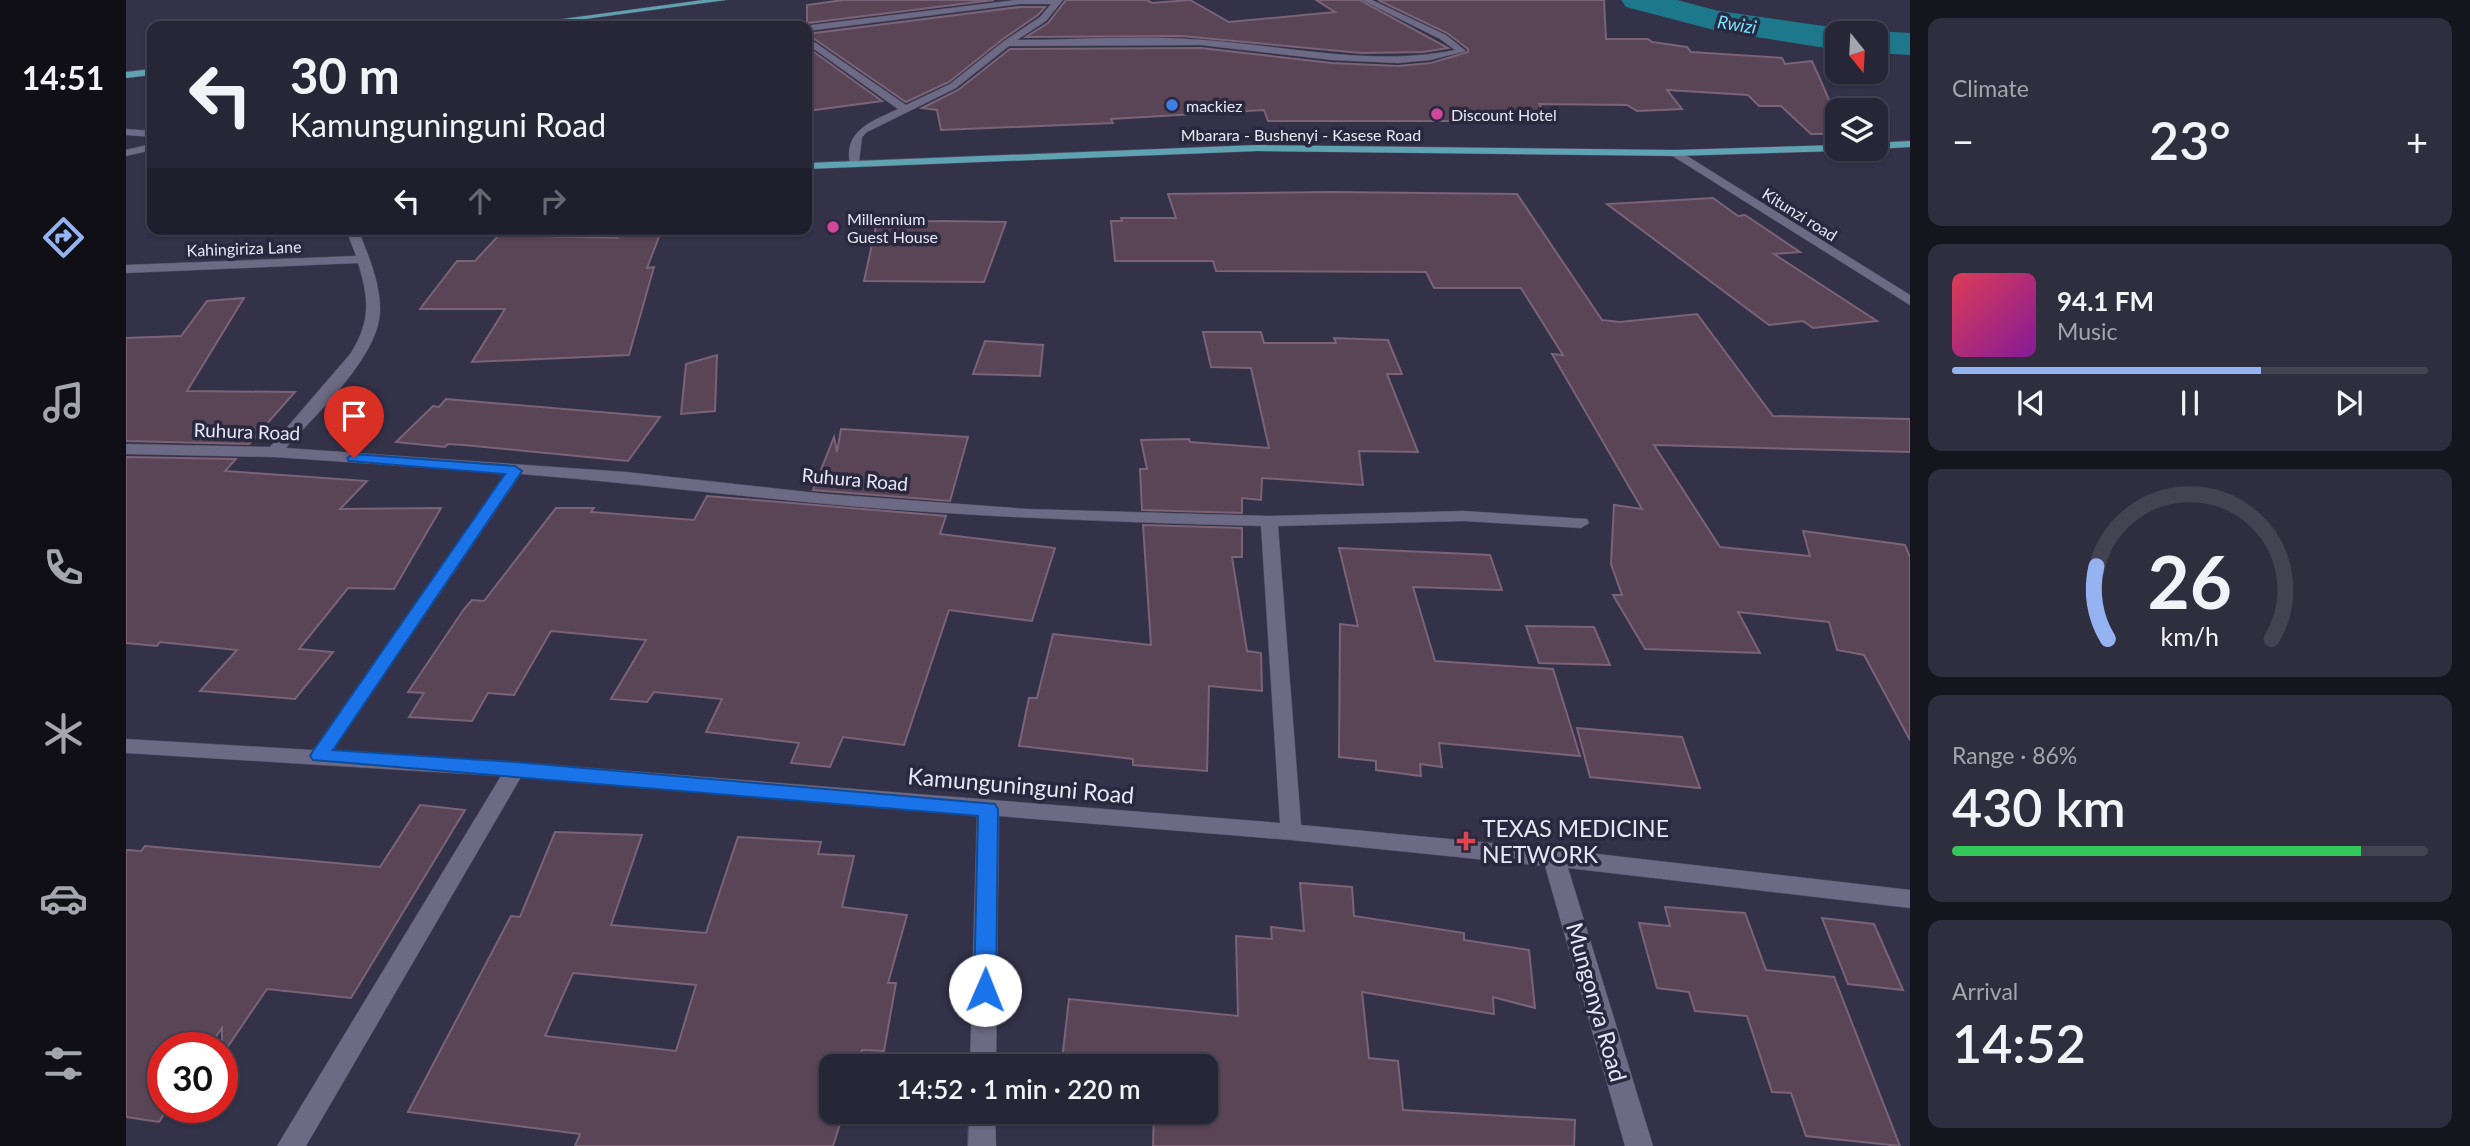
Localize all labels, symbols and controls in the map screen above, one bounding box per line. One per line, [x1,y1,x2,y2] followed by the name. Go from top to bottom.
[1716,10,1758,38] water label: Rwizi
[1825,21,1888,84] north arrow
[1825,21,1888,161] map controls
[290,46,400,104] text: 30 m
[175,49,266,140] icon: left
[22,58,104,97] text: 14:51
[1952,74,2029,102] text: Climate
[1186,96,1242,115] place label: mackiez
[1164,97,1180,113] marker: mackiez
[1825,98,1888,161] button: layers
[290,105,606,144] text: Kamunguninguni Road
[1451,105,1557,124] place label: Discount Hotel
[1429,106,1445,122] marker: Discount Hotel
[2149,109,2231,171] text: 23°
[1952,118,1974,164] text: −
[2406,118,2428,164] text: +
[1181,125,1421,144] street label: Mbarara - Bushenyi - Kasese Road
[388,182,426,220] icon: left
[461,182,499,220] icon: ahead
[534,182,572,220] icon: right
[1759,184,1841,244] street label: Kitunzi road
[847,209,938,246] place label: Millennium Guest House
[39,213,88,262] icon: directions
[825,219,841,235] marker: Millennium Guest House
[186,237,302,259] street label: Kahingiriza Lane
[2057,285,2154,317] text: 94.1 FM
[2057,317,2117,345] text: Music
[39,378,88,427] icon: music
[2012,384,2050,422] icon: previous
[2171,384,2209,422] icon: pause
[2330,384,2368,422] icon: next
[324,386,384,458] pin
[335,397,373,435] icon: arrive
[193,418,301,444] street label: Ruhura Road
[801,463,909,495] street label: Ruhura Road
[2148,537,2232,625] text: 26
[39,543,88,592] icon: phone
[2161,621,2219,651] text: km/h
[39,709,88,758] icon: climate
[1952,741,2077,769] text: Range · 86%
[907,761,1135,809] street label: Kamunguninguni Road
[1952,776,2126,838] text: 430 km
[1482,814,1669,868] place label: TEXAS MEDICINE NETWORK
[1456,831,1476,851] marker: TEXAS MEDICINE NETWORK
[39,874,88,923] icon: car
[1561,919,1633,1085] street label: Mungonya Road
[948,953,1022,1027] position arrow
[1952,977,2018,1005] text: Arrival
[1952,1012,2086,1074] text: 14:52
[147,1032,238,1123] speed limit sign: 30
[39,1039,88,1088] icon: filters
[896,1073,1141,1105] text: 14:52 · 1 min · 220 m

